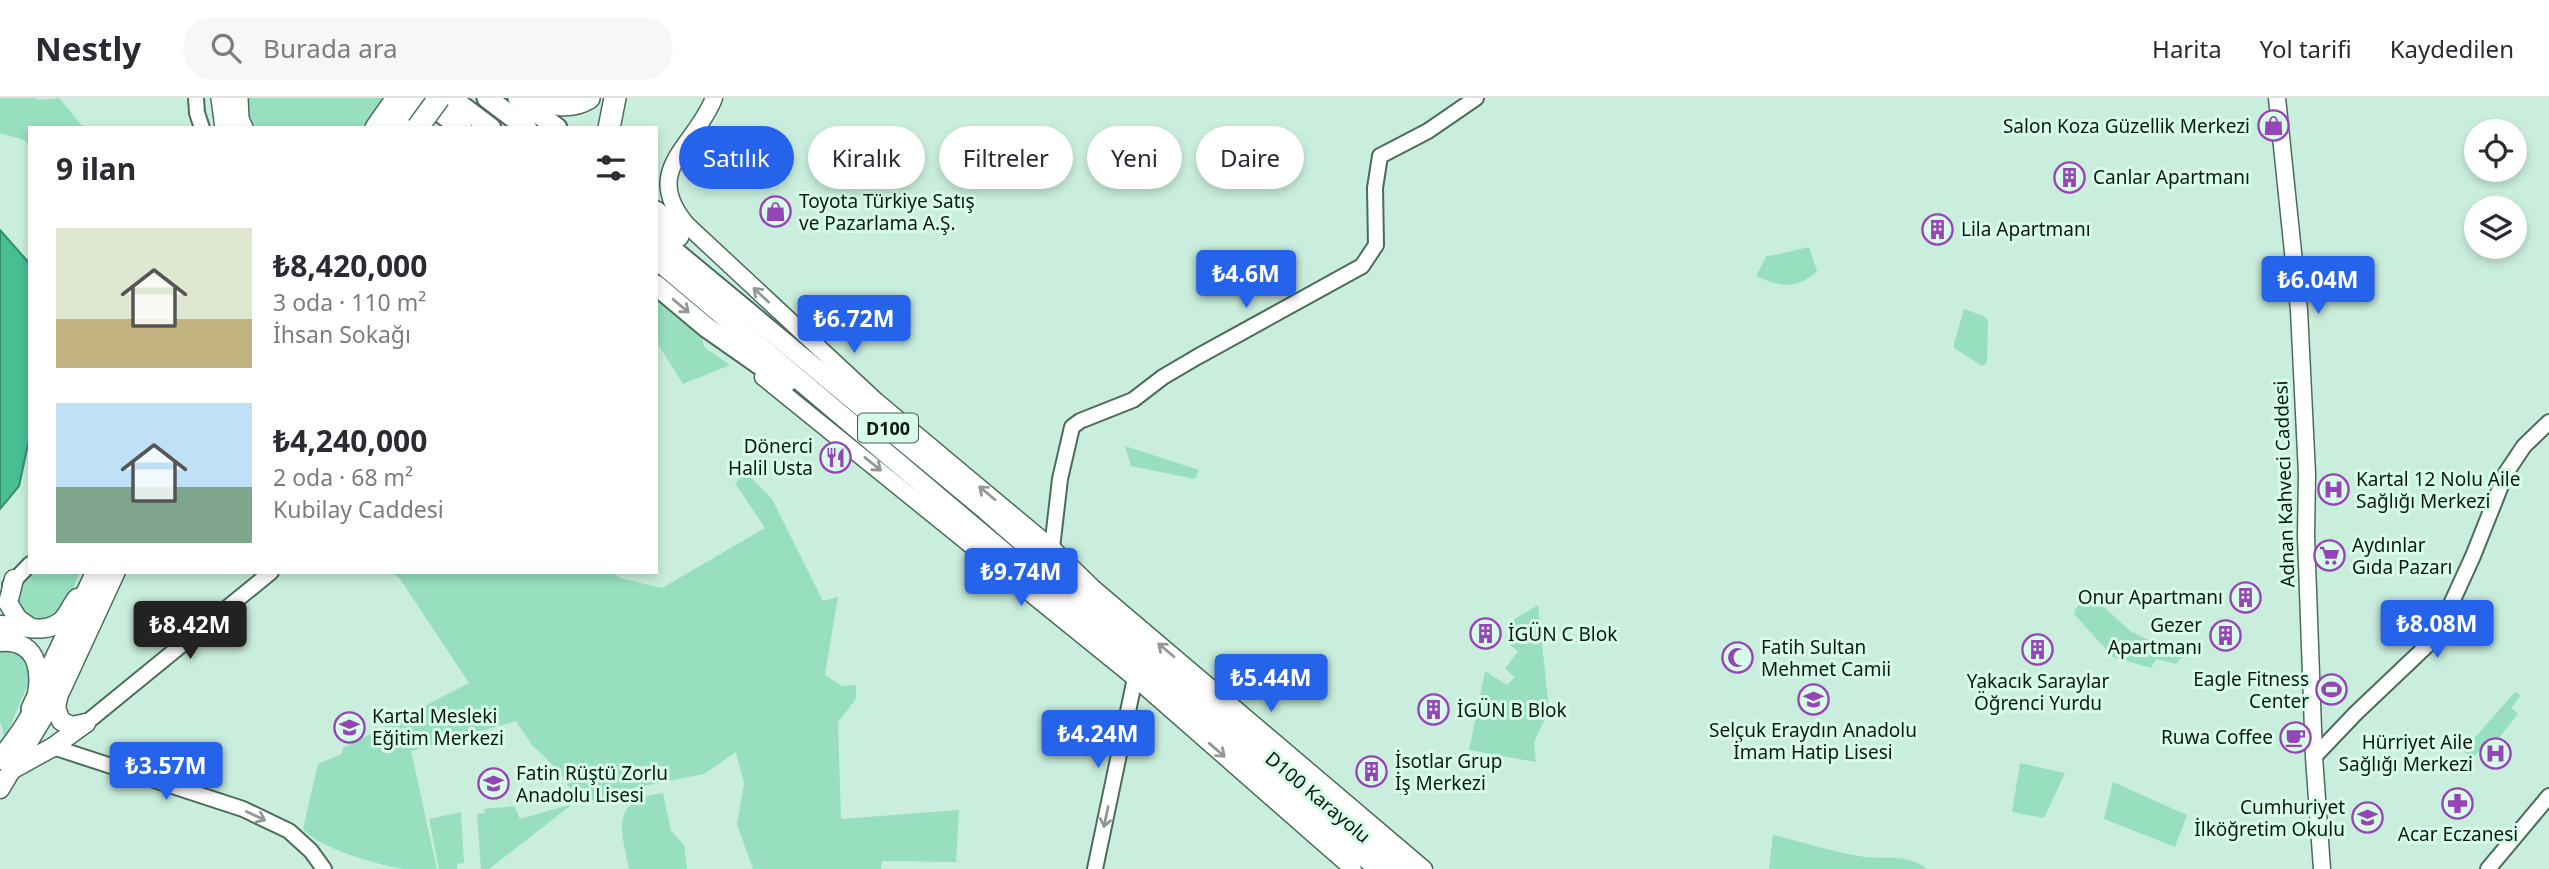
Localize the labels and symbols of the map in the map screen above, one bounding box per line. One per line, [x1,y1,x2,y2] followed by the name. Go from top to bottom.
[2256,109,2290,143] shop icon: Salon Koza Güzellik Merkezi
[2003,113,2250,139] place label: Salon Koza Güzellik Merkezi
[2053,160,2087,194] building icon: Canlar Apartmanı
[2093,164,2250,190] place label: Canlar Apartmanı
[799,188,975,236] place label: Toyota Türkiye Satış ve Pazarlama A.Ş.
[759,195,793,229] shop icon: Toyota Türkiye Satış ve Pazarlama A.Ş.
[1921,212,1955,246] building icon: Lila Apartmanı
[1961,216,2091,242] place label: Lila Apartmanı
[1197,250,1295,310] pin: ₺4.6M
[2261,256,2375,316] pin: ₺6.04M
[752,287,770,303] one-way arrow
[797,296,911,355] pin: ₺6.72M
[672,298,690,314] one-way arrow
[2267,380,2301,588] street label: Adnan Kahveci Caddesi
[858,414,918,442] road number: D100
[728,433,813,481] place label: Dönerci Halil Usta
[819,440,853,474] restaurant icon: Dönerci Halil Usta
[863,456,881,471] one-way arrow
[2356,466,2520,514] place label: Kartal 12 Nolu Aile Sağlığı Merkezi
[2316,473,2350,507] hospital icon: Kartal 12 Nolu Aile Sağlığı Merkezi
[979,485,997,501] one-way arrow
[2352,532,2453,580] place label: Aydınlar Gıda Pazarı
[2312,539,2346,573] supermarket icon: Aydınlar Gıda Pazarı
[964,548,1078,608] pin: ₺9.74M
[2229,580,2263,614] building icon: Onur Apartmanı
[2078,584,2223,610] place label: Onur Apartmanı
[2380,601,2494,660] pin: ₺8.08M
[133,602,247,661] pin: ₺8.42M
[2108,612,2202,660] place label: Gezer Apartmanı
[1468,617,1502,651] building icon: İGÜN C Blok
[2208,619,2242,653] building icon: Gezer Apartmanı
[1508,621,1617,647] place label: İGÜN C Blok
[2021,633,2055,667] building icon: Yakacık Saraylar Öğrenci Yurdu
[1761,634,1891,682] place label: Fatih Sultan Mehmet Camii
[1721,641,1755,675] mosque icon: Fatih Sultan Mehmet Camii
[1158,642,1176,658] one-way arrow
[1214,654,1328,714] pin: ₺5.44M
[2193,666,2309,714] place label: Eagle Fitness Center
[1967,668,2109,716] place label: Yakacık Saraylar Öğrenci Yurdu
[2315,673,2349,707] sports icon: Eagle Fitness Center
[1796,682,1830,716] school or university icon: Selçuk Eraydın Anadolu İmam Hatip Lisesi
[1417,693,1451,727] building icon: İGÜN B Blok
[1457,697,1567,723] place label: İGÜN B Blok
[372,703,504,751] place label: Kartal Mesleki Eğitim Merkezi
[332,710,366,744] school or university icon: Kartal Mesleki Eğitim Merkezi
[1041,710,1155,770] pin: ₺4.24M
[1709,717,1917,765] place label: Selçuk Eraydın Anadolu İmam Hatip Lisesi
[2279,720,2313,754] cafe icon: Ruwa Coffee
[2161,724,2273,750] place label: Ruwa Coffee
[2339,729,2473,777] place label: Hürriyet Aile Sağlığı Merkezi
[2479,736,2513,770] hospital icon: Hürriyet Aile Sağlığı Merkezi
[109,742,223,802] pin: ₺3.57M
[1208,742,1226,758] one-way arrow
[1260,745,1376,849] street label: D100 Karayolu
[1395,748,1502,796] place label: İsotlar Grup İş Merkezi
[1355,755,1389,789] building icon: İsotlar Grup İş Merkezi
[516,760,668,808] place label: Fatin Rüştü Zorlu Anadolu Lisesi
[476,767,510,801] school or university icon: Fatin Rüştü Zorlu Anadolu Lisesi
[2441,786,2475,820] pharmacy icon: Acar Eczanesi
[2194,794,2345,842] place label: Cumhuriyet İlköğretim Okulu
[2351,801,2385,835] school or university icon: Cumhuriyet İlköğretim Okulu
[1099,805,1113,828] one-way arrow
[245,810,267,823] one-way arrow
[2398,821,2518,847] place label: Acar Eczanesi

